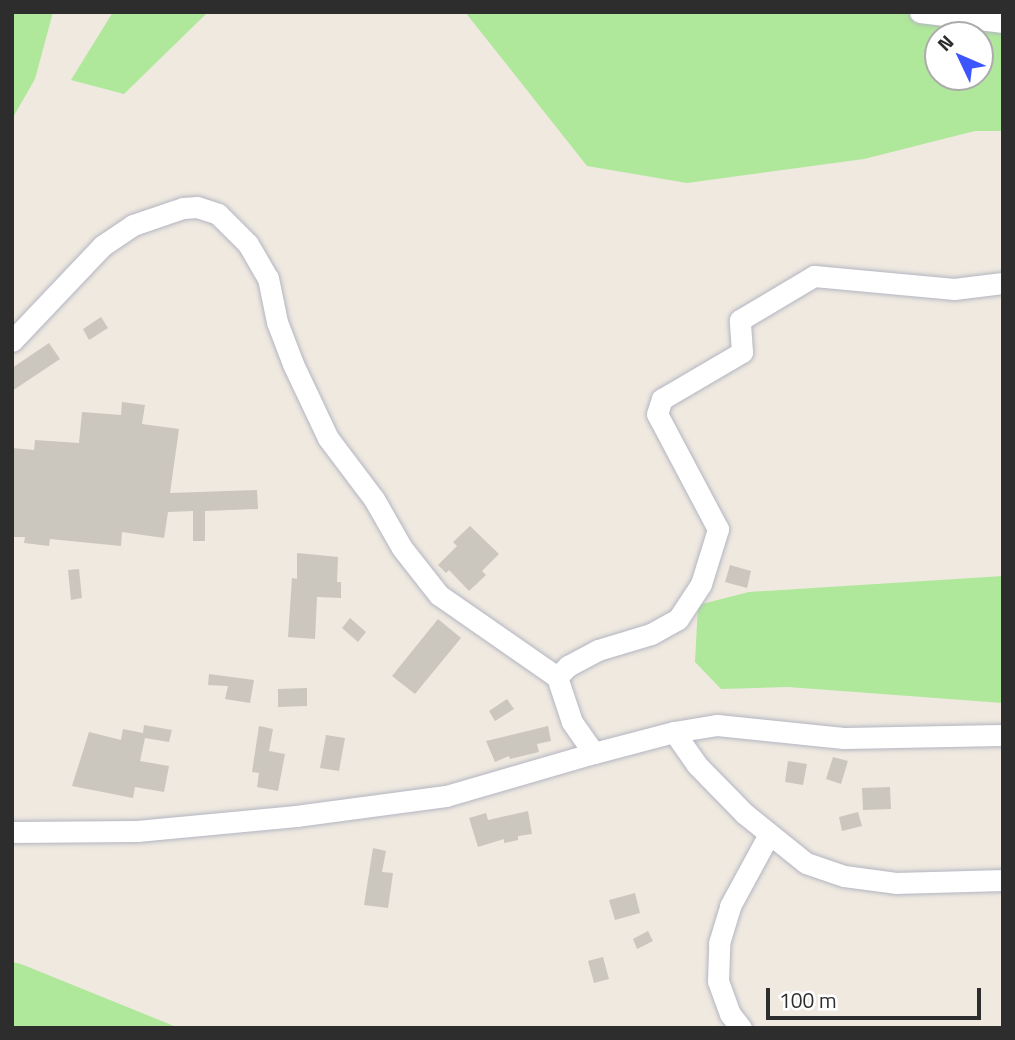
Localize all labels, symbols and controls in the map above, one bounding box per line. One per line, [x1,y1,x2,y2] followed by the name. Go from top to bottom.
[924,21,994,91] north arrow
[930,28,960,57] text: N
[770,974,985,1018] scale bar
[779,984,836,1016] text: 100 m

